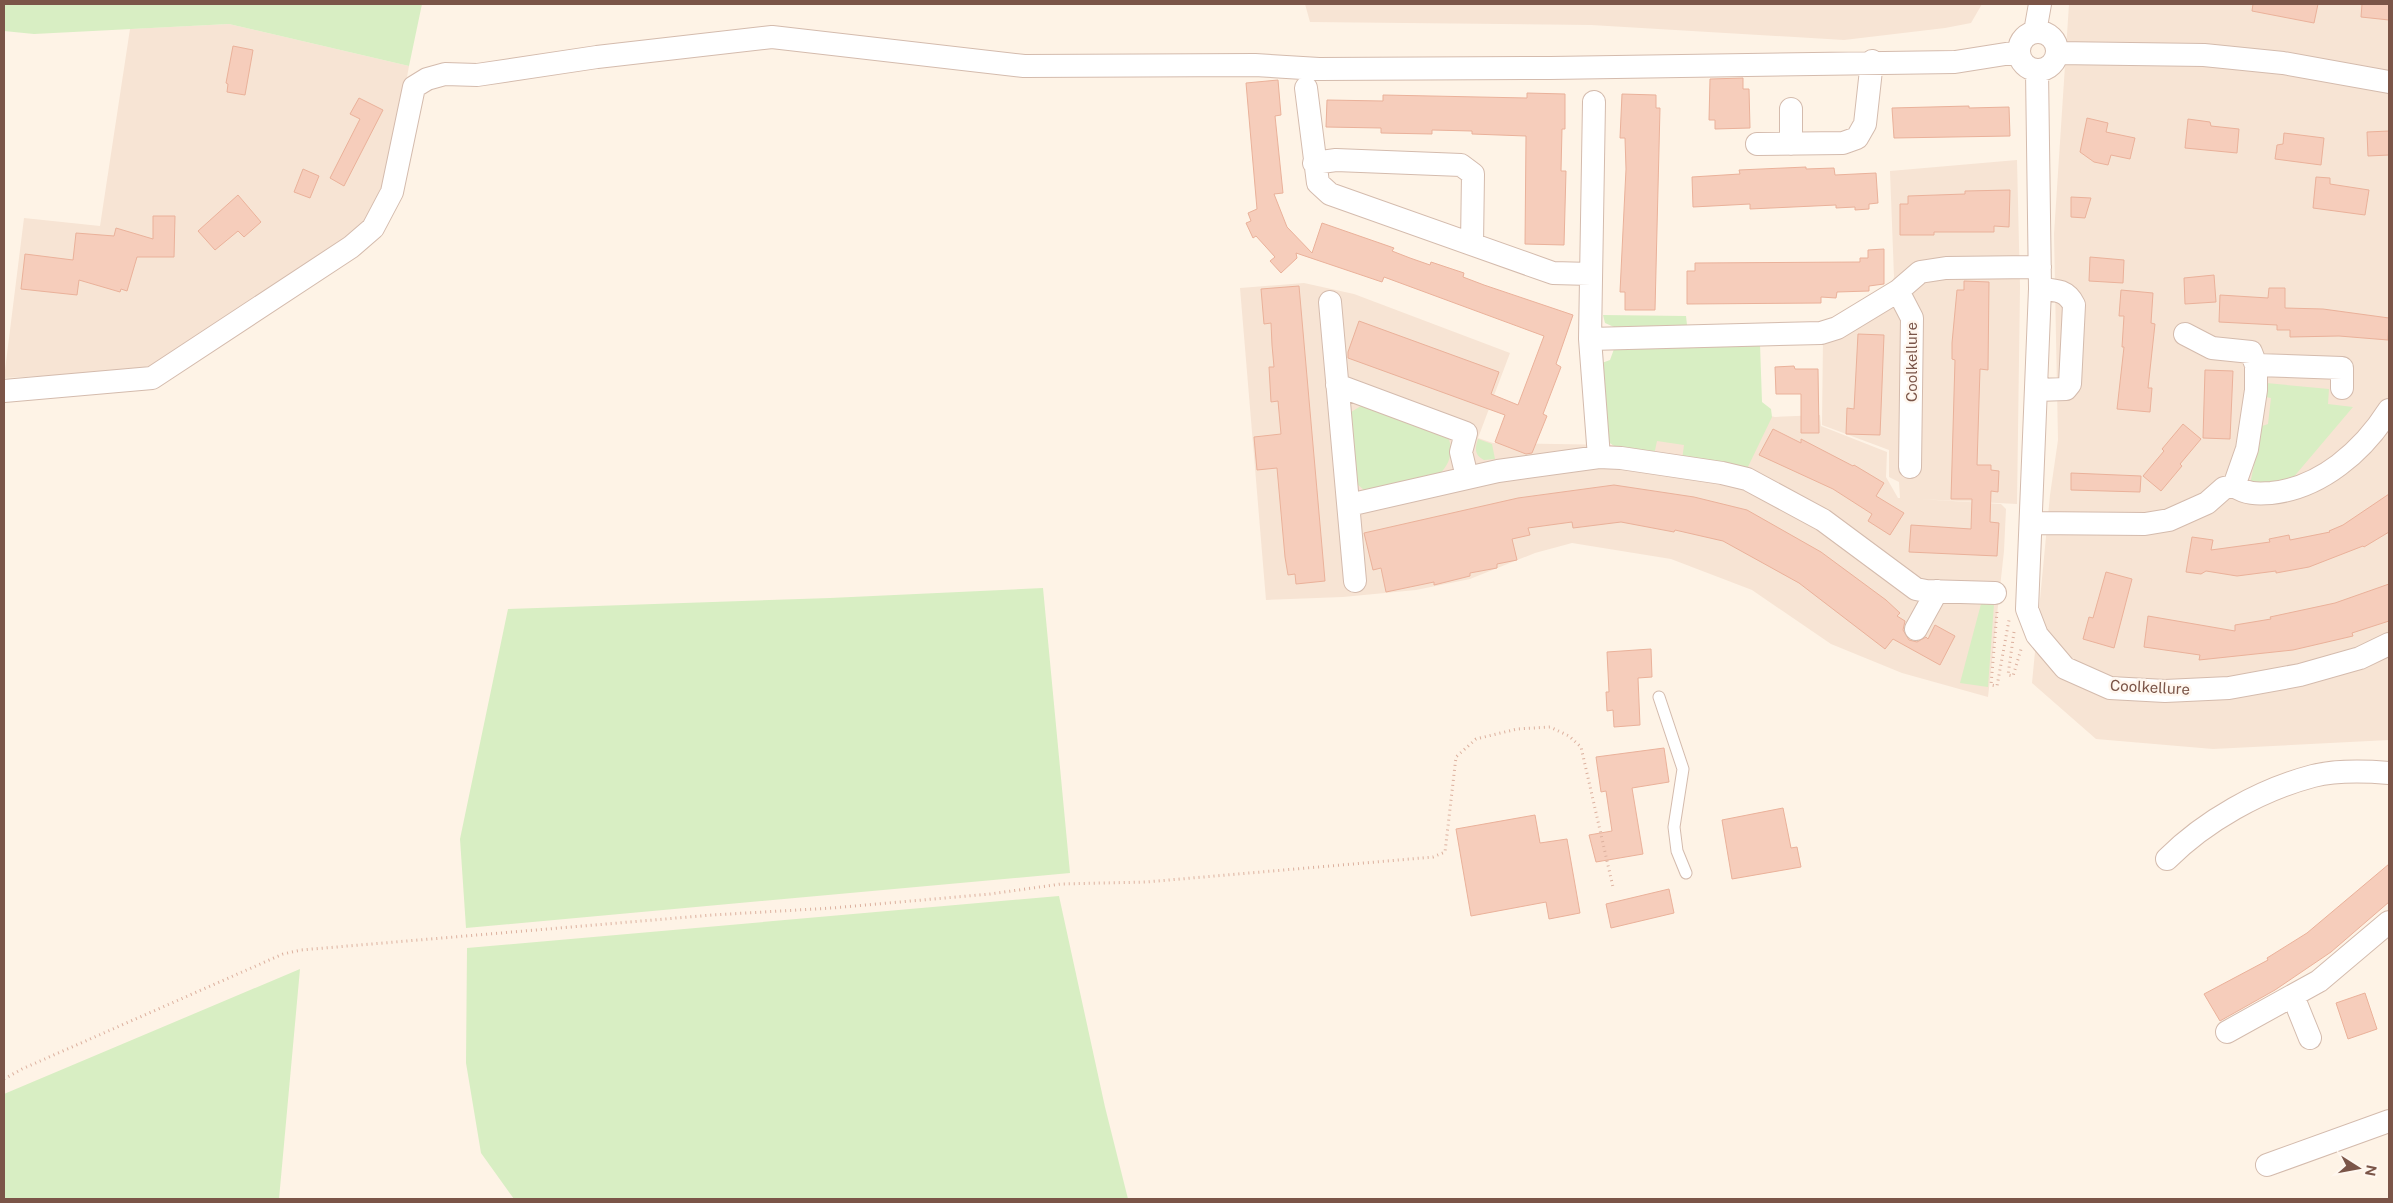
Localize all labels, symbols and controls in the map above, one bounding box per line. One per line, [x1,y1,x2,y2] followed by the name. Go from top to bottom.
[1903,322,1920,402] street label: Coolkellure
[2110,676,2190,698] street label: Coolkellure
[2333,1143,2383,1193] north arrow
[2362,1164,2380,1177] text: N

